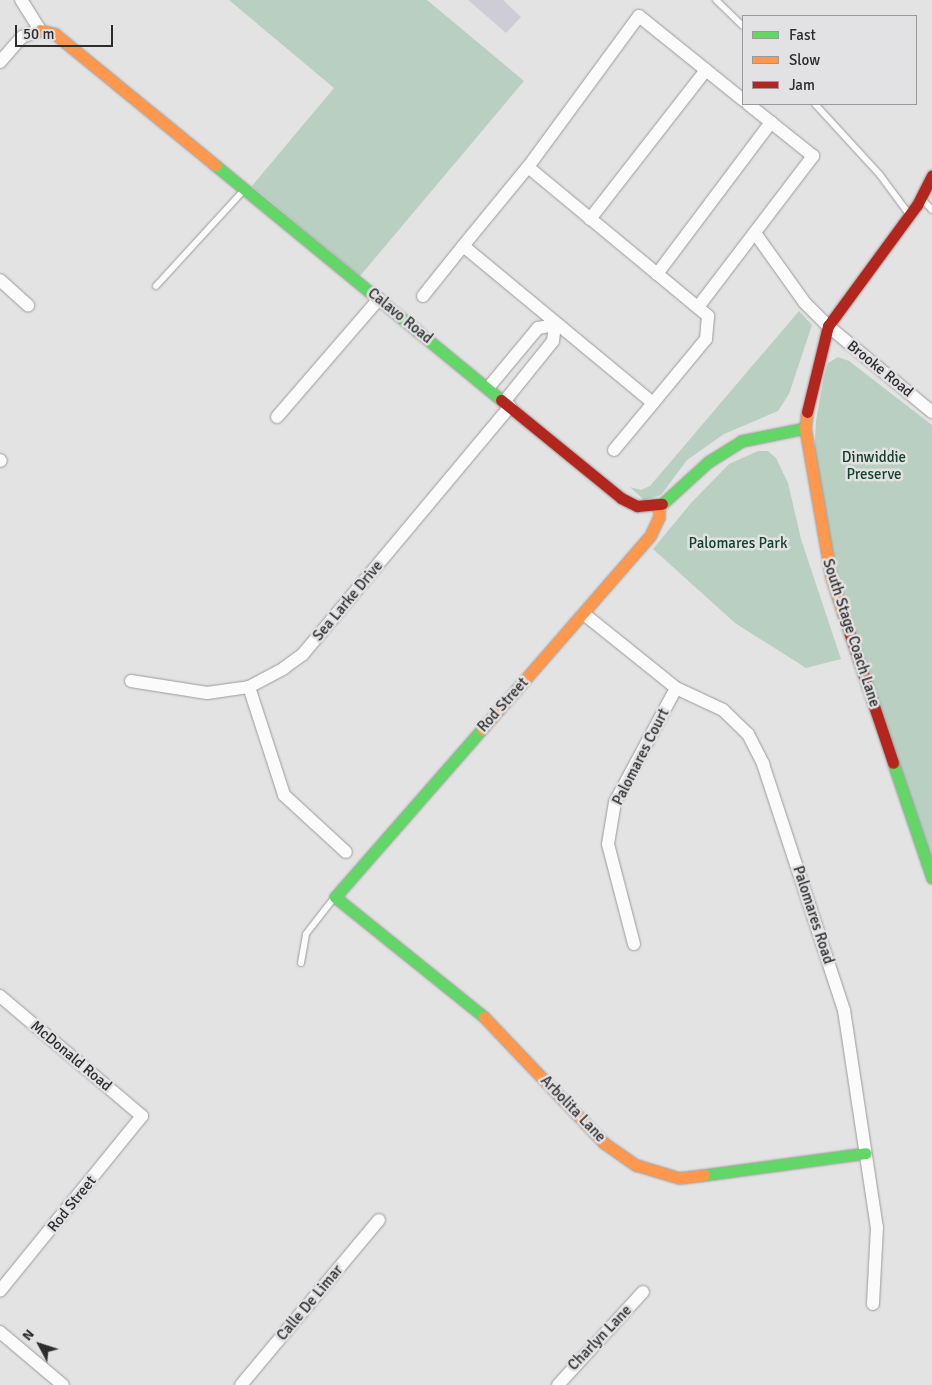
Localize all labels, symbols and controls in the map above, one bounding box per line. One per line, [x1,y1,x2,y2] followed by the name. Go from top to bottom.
[18,15,115,47] scale bar
[742,15,917,105] legend
[23,25,54,43] text: 50 m
[789,26,816,44] text: Fast
[789,51,820,69] text: Slow
[789,76,815,94] text: Jam
[364,284,436,348] street label: Calavo Road
[843,337,917,401] street label: Brooke Road
[842,448,906,483] park label: Dinwiddie Preserve
[689,535,787,553] park label: Palomares Park
[309,557,387,645] street label: Sea Larke Drive
[819,557,883,709] street label: South Stage Coach Lane
[474,674,532,736] street label: Rod Street
[609,706,673,808] street label: Palomares Court
[789,864,837,966] street label: Palomares Road
[27,1017,115,1095] street label: McDonald Road
[537,1072,609,1146] street label: Arbolita Lane
[44,1172,100,1236] street label: Rod Street
[273,1262,347,1344] street label: Calle De Limar
[564,1302,636,1374] street label: Charlyn Lane
[15,1320,65,1370] north arrow
[18,1326,38,1344] text: N

